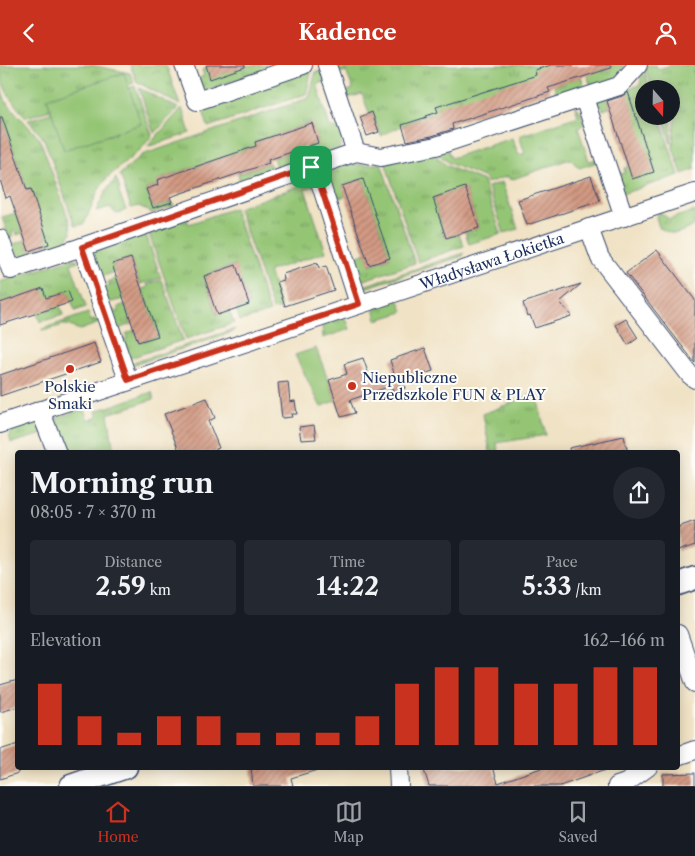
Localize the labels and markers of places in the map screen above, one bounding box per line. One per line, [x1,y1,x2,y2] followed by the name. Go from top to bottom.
[290,146,332,188] pin
[64,363,76,375] marker: Polskie Smaki
[362,368,546,404] place label: Niepubliczne Przedszkole FUN & PLAY
[44,377,96,413] place label: Polskie Smaki
[346,380,358,392] marker: Niepubliczne Przedszkole FUN & PLAY

